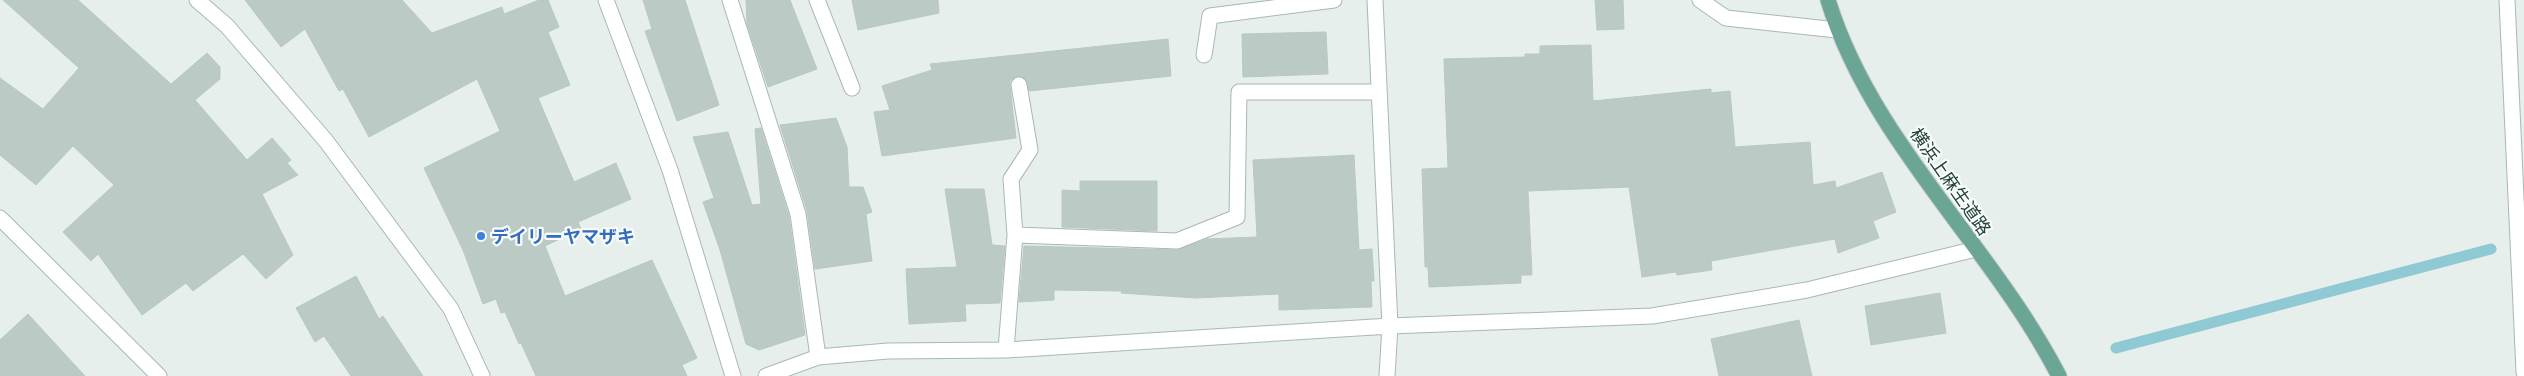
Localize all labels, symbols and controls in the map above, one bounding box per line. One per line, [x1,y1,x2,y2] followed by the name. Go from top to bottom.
[1905,123,1997,239] street label: 横浜上麻生道路
[491,224,635,248] place label: デイリーヤマザキ
[475,230,487,242] marker: デイリーヤマザキ

